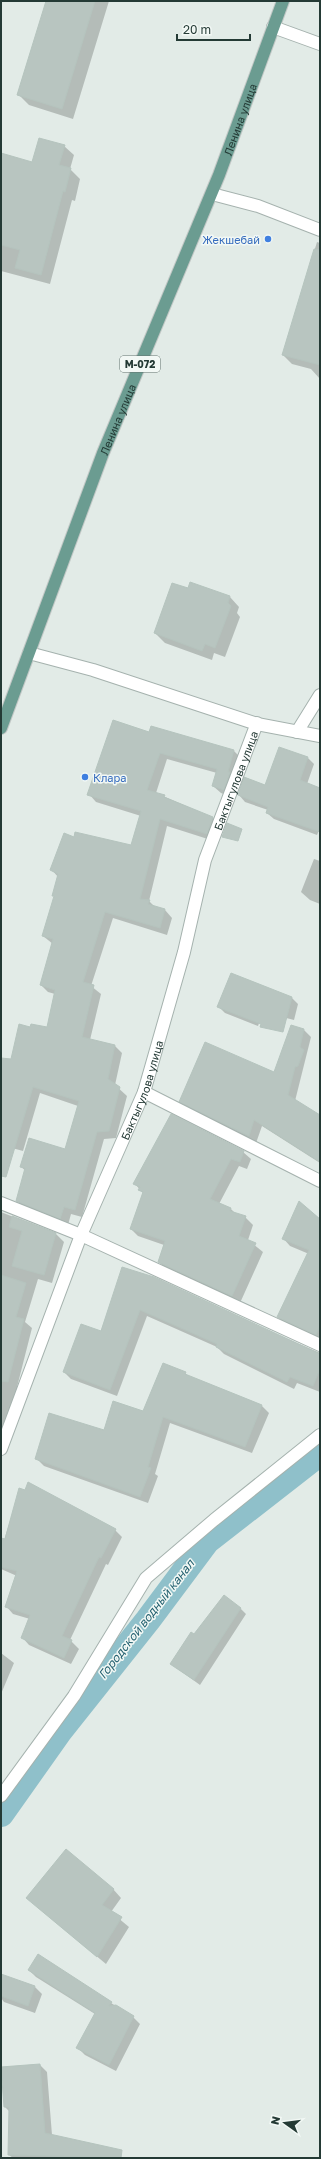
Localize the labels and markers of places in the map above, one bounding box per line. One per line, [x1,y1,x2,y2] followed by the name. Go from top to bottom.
[202,233,260,246] place label: Жекшебай
[263,234,273,244] marker: Жекшебай
[93,771,127,784] place label: Клара
[80,772,90,782] marker: Клара

